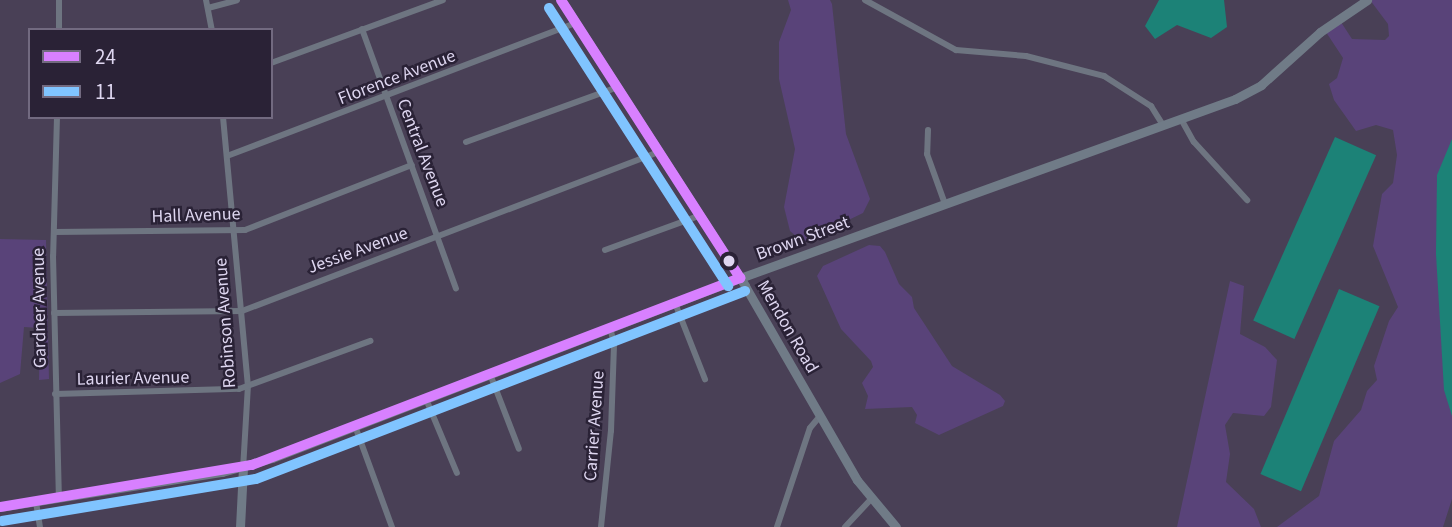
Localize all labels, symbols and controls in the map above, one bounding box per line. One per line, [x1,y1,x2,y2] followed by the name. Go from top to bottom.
[28,28,273,119] legend
[95,42,116,72] text: 24
[335,46,459,110] street label: Florence Avenue
[95,77,116,107] text: 11
[392,96,452,210] street label: Central Avenue
[151,204,241,228] street label: Hall Avenue
[753,212,853,266] street label: Brown Street
[305,223,411,279] street label: Jessie Avenue
[28,248,52,368] street label: Gardner Avenue
[722,254,736,268] unlabelled marker
[211,257,241,389] street label: Robinson Avenue
[752,277,822,377] street label: Mendon Road
[77,367,189,391] street label: Laurier Avenue
[580,370,610,482] street label: Carrier Avenue

